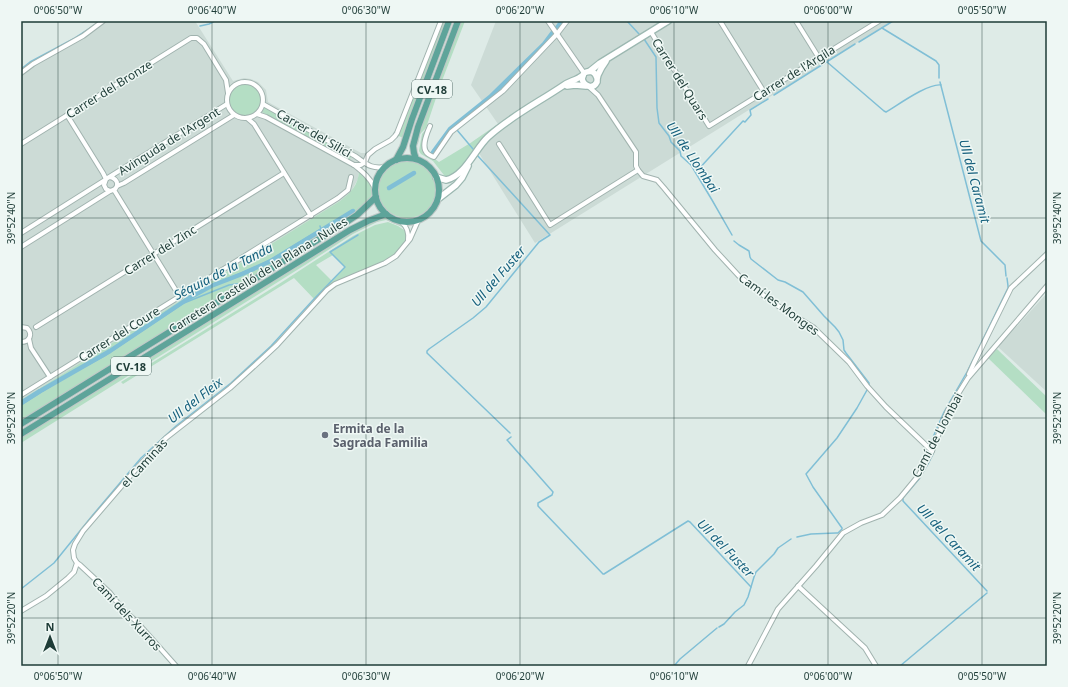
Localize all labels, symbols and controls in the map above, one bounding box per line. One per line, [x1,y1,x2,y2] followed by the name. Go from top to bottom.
[34,3,83,17] text: 0°06'50"W
[188,3,237,17] text: 0°06'40"W
[342,3,391,17] text: 0°06'30"W
[496,3,545,17] text: 0°06'20"W
[650,3,699,17] text: 0°06'10"W
[804,3,853,17] text: 0°06'00"W
[958,3,1007,17] text: 0°05'50"W
[648,35,712,123] street label: Carrer del Quars
[750,41,838,105] street label: Carrer de l'Argila
[63,55,156,122] street label: Carrer del Bronze
[412,80,452,98] road number: CV-18
[115,102,224,179] street label: Avinguda de l'Argent
[273,105,355,161] street label: Carrer del Silici
[662,118,724,197] water label: Ull de Llombai
[955,137,995,226] water label: Ull del Caramit
[4,192,18,244] text: 39°52'40"N
[1050,192,1064,244] text: 39°52'40"N
[165,213,351,337] street label: Carretera Castelló de la Plana - Nules
[121,221,200,279] street label: Carrer del Zinc
[170,238,276,304] water label: Séquia de la Tanda
[467,241,530,310] water label: Ull del Fuster
[735,269,823,339] street label: Camí les Monges
[75,302,163,366] street label: Carrer del Coure
[111,357,151,375] road number: CV-18
[164,372,227,427] water label: Ull del Fleix
[907,389,967,481] street label: Camí de Llombai
[4,392,18,444] text: 39°52'30"N
[1050,392,1064,444] text: 39°52'30"N
[333,420,428,451] place label: Ermita de la Sagrada Familia
[320,430,330,440] marker: Ermita de la Sagrada Familia
[117,435,171,491] street label: el Caminàs
[913,499,985,575] water label: Ull del Caramit
[693,515,759,582] water label: Ull del Fuster
[88,573,166,655] street label: Camí dels Xurros
[4,592,18,644] text: 39°52'20"N
[1050,592,1064,644] text: 39°52'20"N
[30,617,70,657] north arrow
[46,619,54,634] text: N
[34,669,83,683] text: 0°06'50"W
[188,669,237,683] text: 0°06'40"W
[342,669,391,683] text: 0°06'30"W
[496,669,545,683] text: 0°06'20"W
[650,669,699,683] text: 0°06'10"W
[804,669,853,683] text: 0°06'00"W
[958,669,1007,683] text: 0°05'50"W

